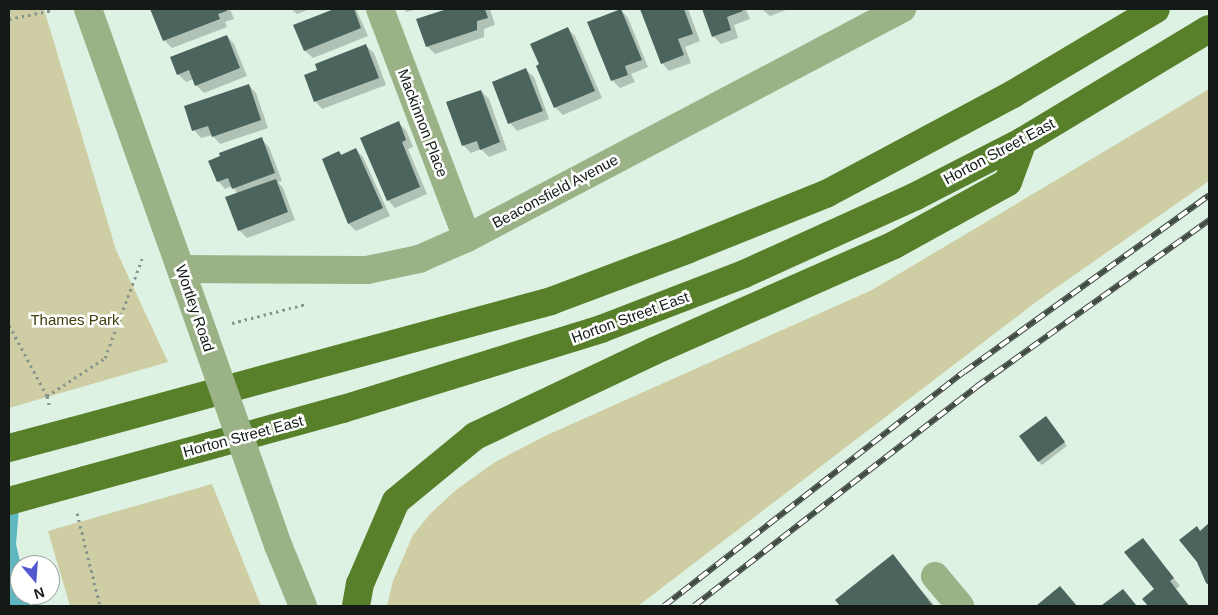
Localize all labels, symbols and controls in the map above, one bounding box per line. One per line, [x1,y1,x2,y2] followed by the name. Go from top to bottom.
[394,66,452,180] street label: Mackinnon Place
[940,114,1058,188] street label: Horton Street East
[489,150,621,232] street label: Beaconsfield Avenue
[172,262,218,354] street label: Wortley Road
[569,287,691,347] street label: Horton Street East
[30,311,120,329] park label: Thames Park
[181,411,305,461] street label: Horton Street East
[10,555,60,605] north arrow
[32,584,47,602] text: N

